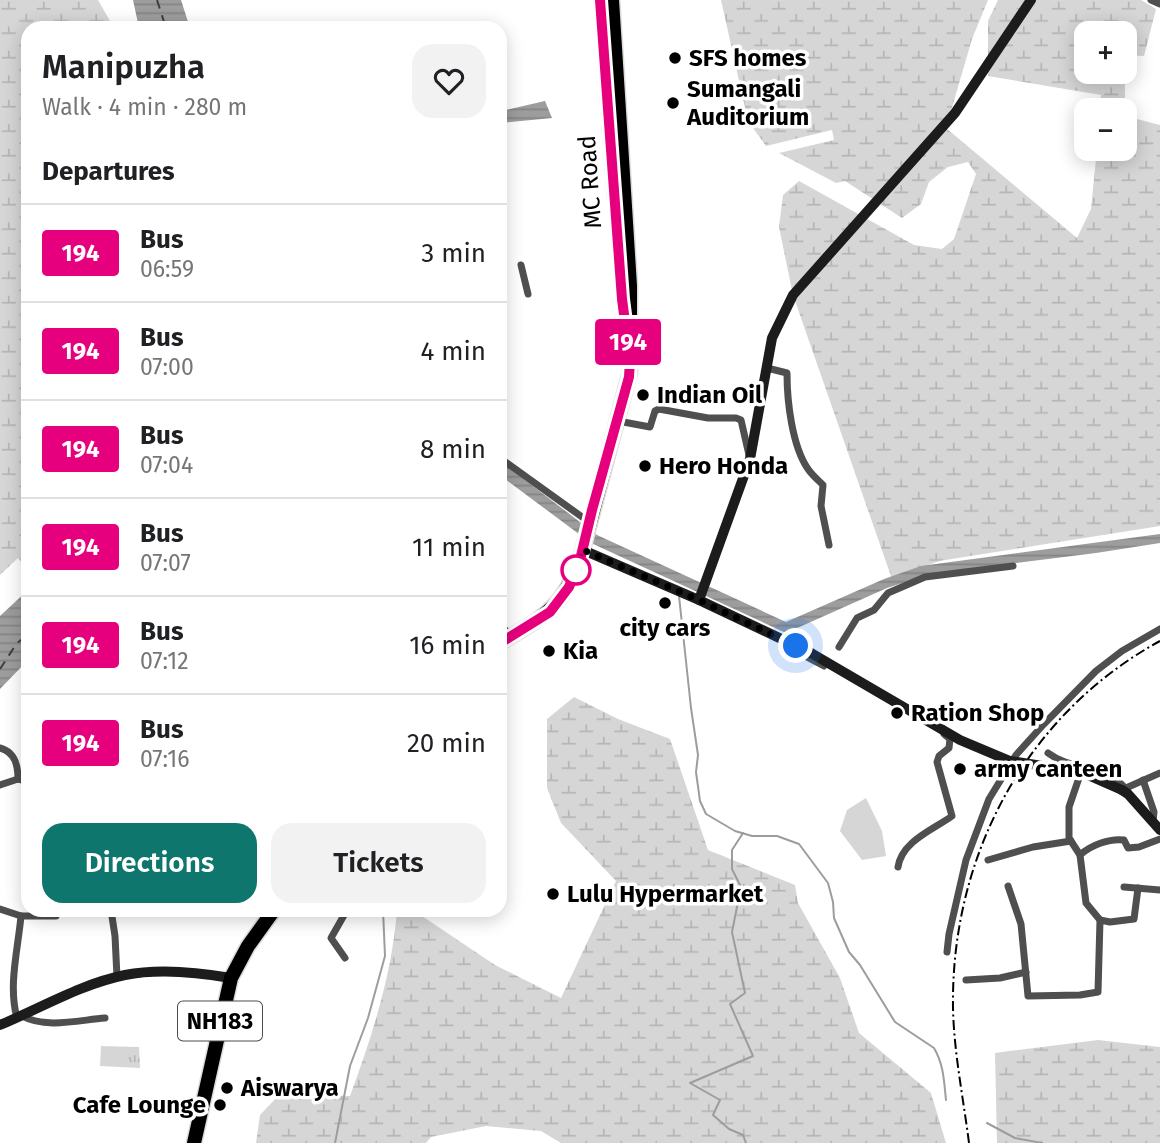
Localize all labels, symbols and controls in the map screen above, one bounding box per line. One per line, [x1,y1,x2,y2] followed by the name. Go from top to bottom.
[1074,21,1137,161] map controls
[1074,21,1137,84] button: +
[412,44,486,118] button: heart
[689,44,807,72] place label: SFS homes
[42,47,205,87] text: Manipuzha
[667,50,683,66] marker: SFS homes
[686,75,809,131] place label: Sumangali Auditorium
[42,93,247,121] text: Walk · 4 min · 280 m
[665,95,681,111] marker: Sumangali Auditorium
[1074,98,1137,161] button: −
[573,134,607,230] street label: MC Road
[42,156,175,187] text: Departures
[140,224,183,255] text: Bus
[421,238,486,269] text: 3 min
[62,239,99,267] text: 194
[140,255,194,283] text: 06:59
[588,319,668,365] line badge: 194
[140,322,183,353] text: Bus
[609,328,647,356] text: 194
[420,336,486,367] text: 4 min
[62,337,99,365] text: 194
[140,353,194,381] text: 07:00
[657,381,763,409] place label: Indian Oil
[635,387,651,403] marker: Indian Oil
[140,420,183,451] text: Bus
[420,434,486,465] text: 8 min
[62,435,99,463] text: 194
[140,451,193,479] text: 07:04
[659,452,788,480] place label: Hero Honda
[637,458,653,474] marker: Hero Honda
[140,518,183,549] text: Bus
[412,532,486,563] text: 11 min
[62,533,99,561] text: 194
[140,549,191,577] text: 07:07
[561,555,591,585] unlabelled marker
[657,595,673,611] marker: city cars
[620,614,711,642] place label: city cars
[140,616,183,647] text: Bus
[778,628,813,663] your location
[409,630,486,661] text: 16 min
[62,631,99,659] text: 194
[563,637,598,665] place label: Kia
[541,643,557,659] marker: Kia
[140,647,189,675] text: 07:12
[911,699,1044,727] place label: Ration Shop
[889,705,905,721] marker: Ration Shop
[140,714,183,745] text: Bus
[407,728,486,759] text: 20 min
[62,729,99,757] text: 194
[140,745,189,773] text: 07:16
[974,755,1122,783] place label: army canteen
[952,761,968,777] marker: army canteen
[42,823,257,903] button: Directions
[271,823,486,903] button: Tickets
[567,880,764,908] place label: Lulu Hypermarket
[545,886,561,902] marker: Lulu Hypermarket
[178,1002,262,1040] road number: NH183
[240,1074,339,1102] place label: Aiswarya
[219,1080,235,1096] marker: Aiswarya
[73,1091,206,1119] place label: Cafe Lounge
[212,1097,228,1113] marker: Cafe Lounge

